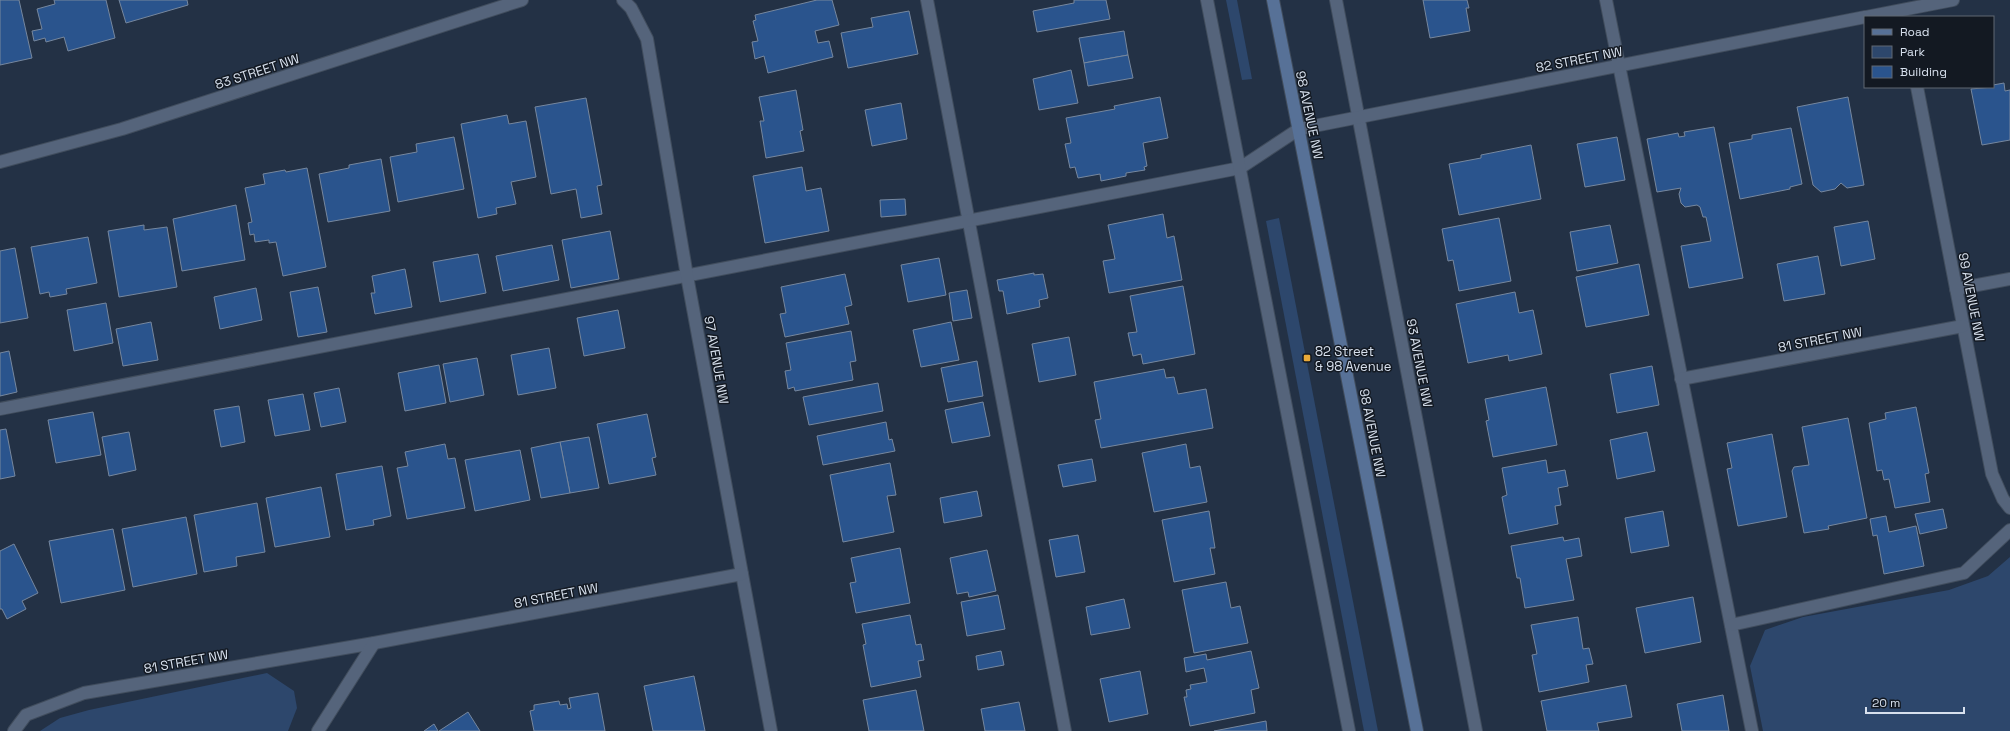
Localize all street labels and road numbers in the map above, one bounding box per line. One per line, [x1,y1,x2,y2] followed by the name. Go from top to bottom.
[1534,43,1624,76] street label: 82 STREET NW
[213,50,302,93] street label: 83 STREET NW
[1292,69,1327,161] street label: 98 AVENUE NW
[1955,251,1988,343] street label: 99 AVENUE NW
[700,315,733,405] street label: 97 AVENUE NW
[1403,317,1436,409] street label: 93 AVENUE NW
[1776,323,1864,356] street label: 81 STREET NW
[1356,387,1389,479] street label: 98 AVENUE NW
[512,579,600,612] street label: 81 STREET NW
[142,646,230,677] street label: 81 STREET NW

